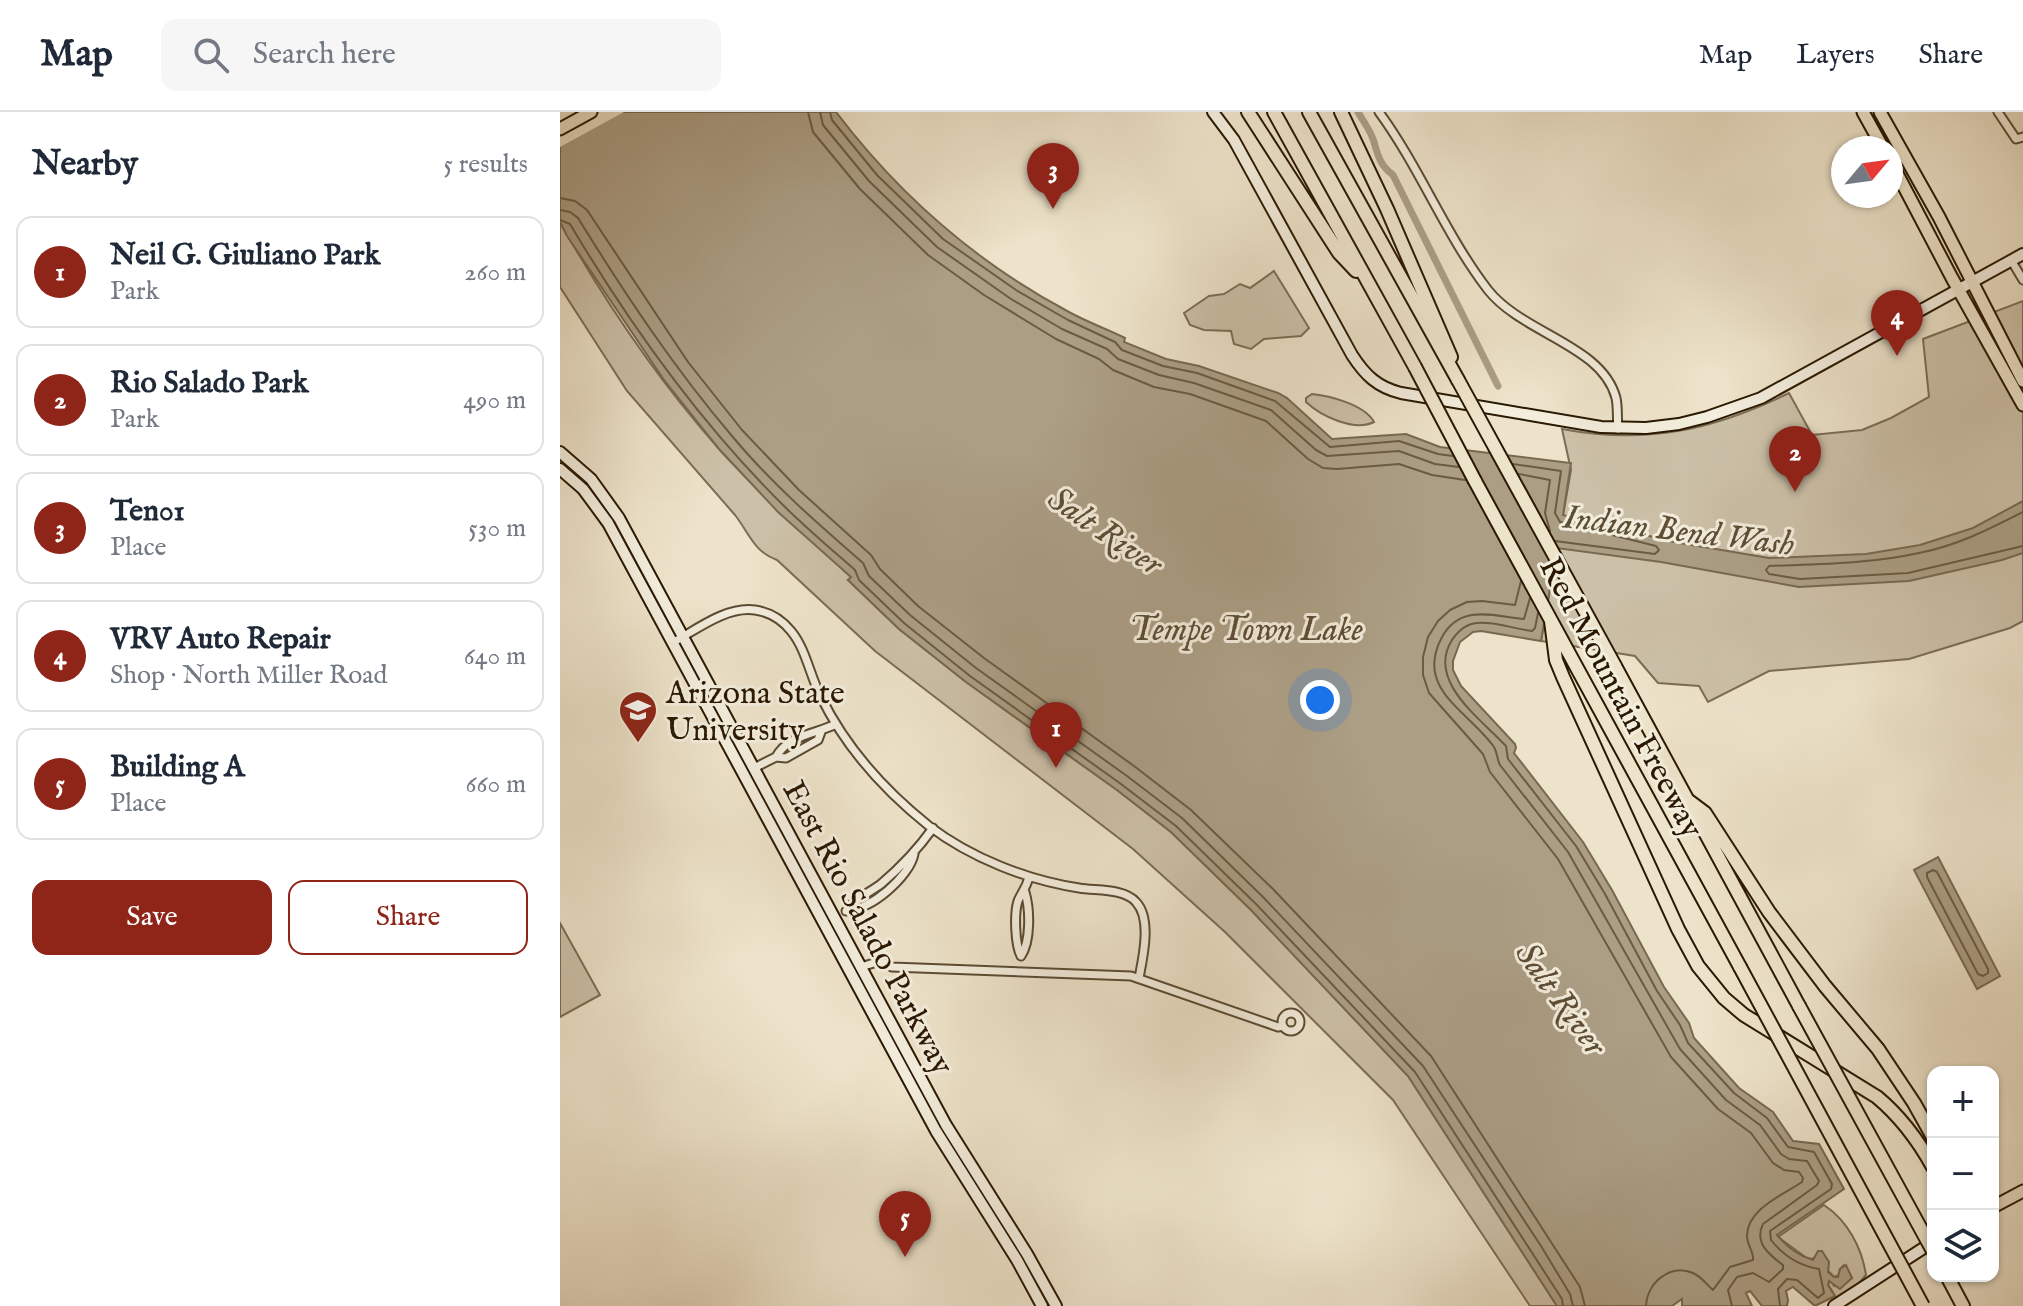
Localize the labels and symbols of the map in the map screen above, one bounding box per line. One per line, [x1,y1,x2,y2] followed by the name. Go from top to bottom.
[1831,136,1903,208] north arrow
[1027,143,1079,209] pin: 3
[1871,290,1923,356] pin: 4
[1769,426,1821,492] pin: 2
[1039,478,1172,587] water label: Salt River
[1560,496,1797,567] water label: Indian Bend Wash
[1528,551,1711,846] street label: Red Mountain Freeway
[1129,609,1364,652] water label: Tempe Town Lake
[665,674,845,752] place label: Arizona State University
[1300,680,1340,720] your location
[617,689,659,744] school or university icon: Arizona State University
[1030,702,1082,768] pin: 1
[772,774,962,1082] street label: East Rio Salado Parkway
[1504,934,1616,1066] water label: Salt River
[879,1191,931,1257] pin: 5

